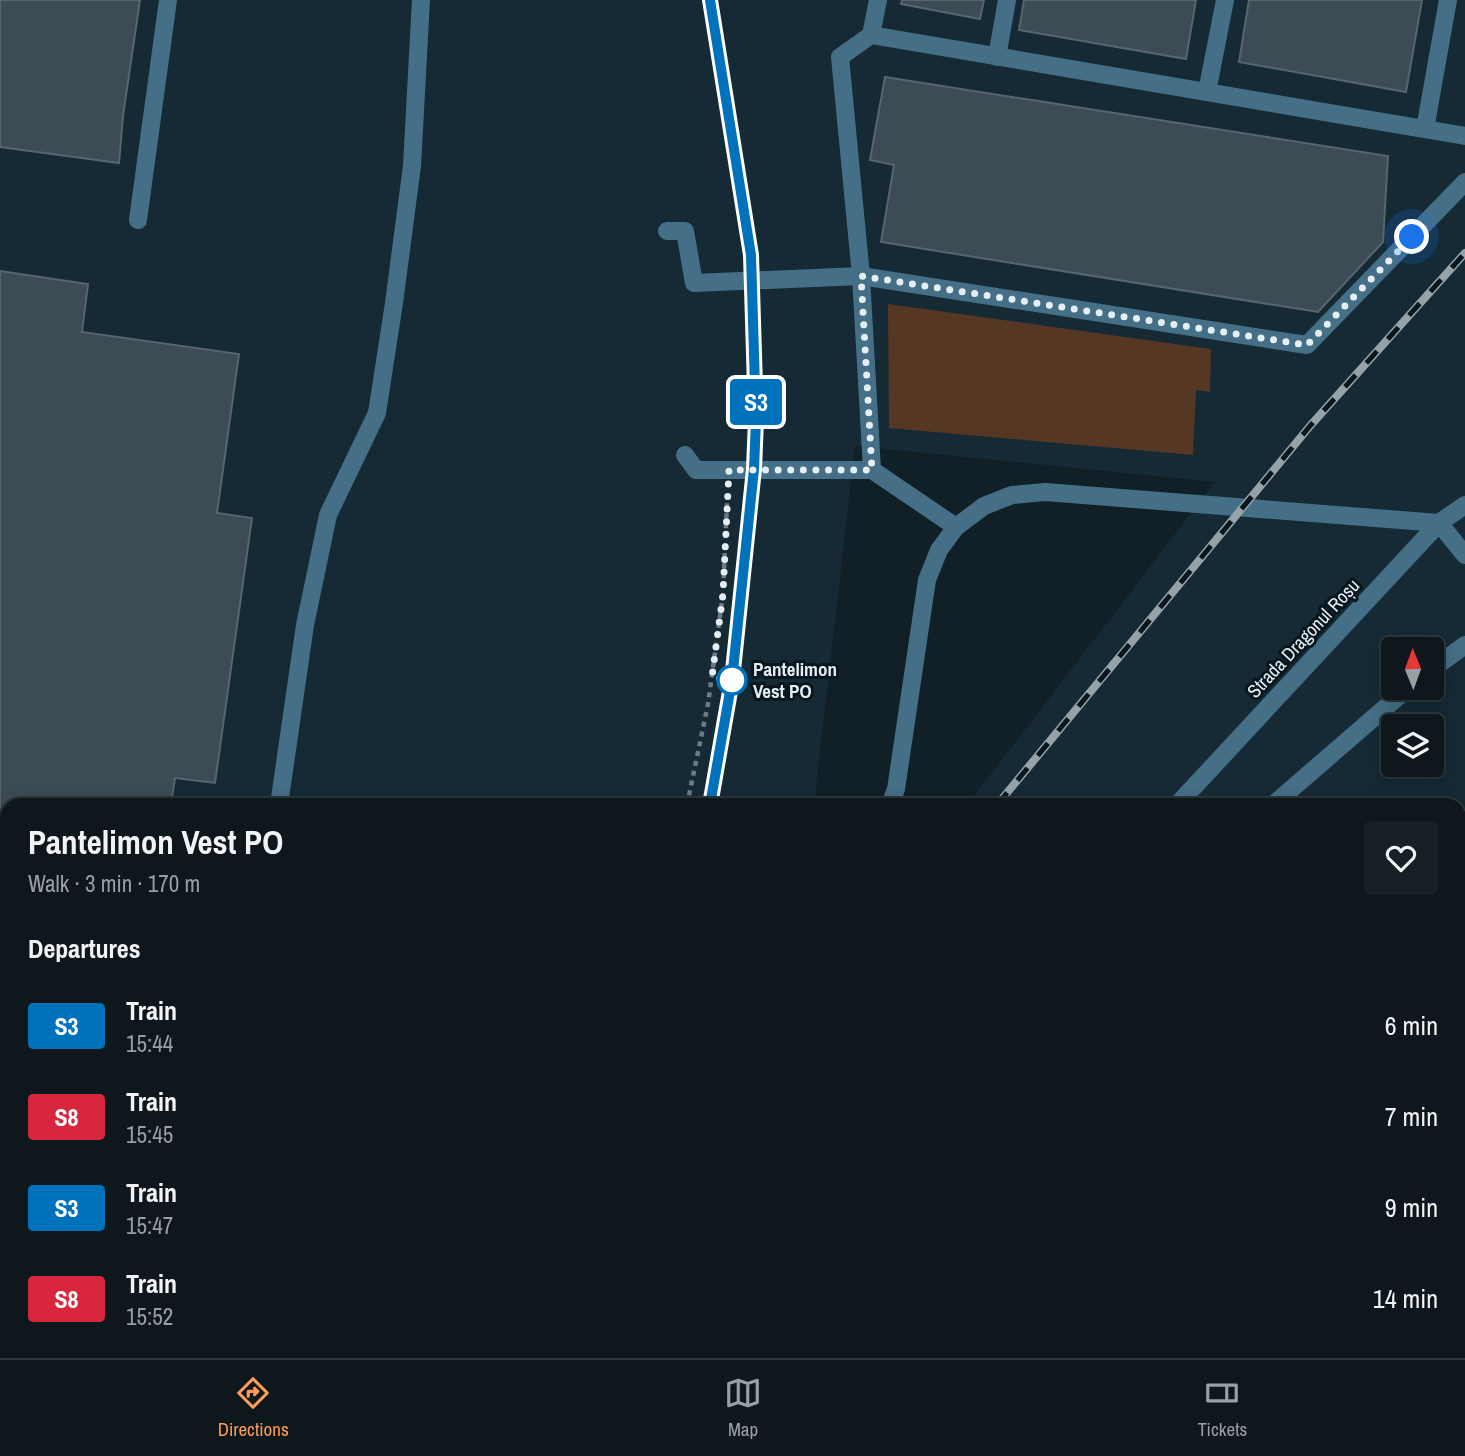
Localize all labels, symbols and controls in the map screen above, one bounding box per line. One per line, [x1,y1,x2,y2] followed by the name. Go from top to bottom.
[1394,219,1429,254] your location
[724,379,788,425] line badge: S3
[744,386,768,418] text: S3
[1241,573,1365,703] street label: Strada Dragonul Roșu
[1381,637,1444,700] north arrow
[1381,637,1444,777] map controls
[753,656,837,704] place label: Pantelimon Vest PO
[717,665,747,695] marker: Pantelimon Vest PO
[1381,714,1444,777] button: layers
[28,820,283,864] text: Pantelimon Vest PO
[1364,821,1438,895] button: heart
[28,868,200,899] text: Walk · 3 min · 170 m
[28,931,141,966] text: Departures
[126,993,177,1028] text: Train
[1385,1008,1438,1043] text: 6 min
[54,1010,79,1042] text: S3
[126,1028,173,1059] text: 15:44
[126,1084,177,1119] text: Train
[1385,1099,1438,1134] text: 7 min
[54,1101,79,1133] text: S8
[126,1119,173,1150] text: 15:45
[126,1175,177,1210] text: Train
[1385,1190,1438,1225] text: 9 min
[54,1192,79,1224] text: S3
[126,1210,173,1241] text: 15:47
[126,1266,177,1301] text: Train
[1373,1281,1438,1316] text: 14 min
[54,1283,79,1315] text: S8
[126,1301,173,1332] text: 15:52
[218,1374,289,1442] tab: Directions
[724,1374,762,1442] tab: Map
[1197,1374,1247,1442] tab: Tickets

